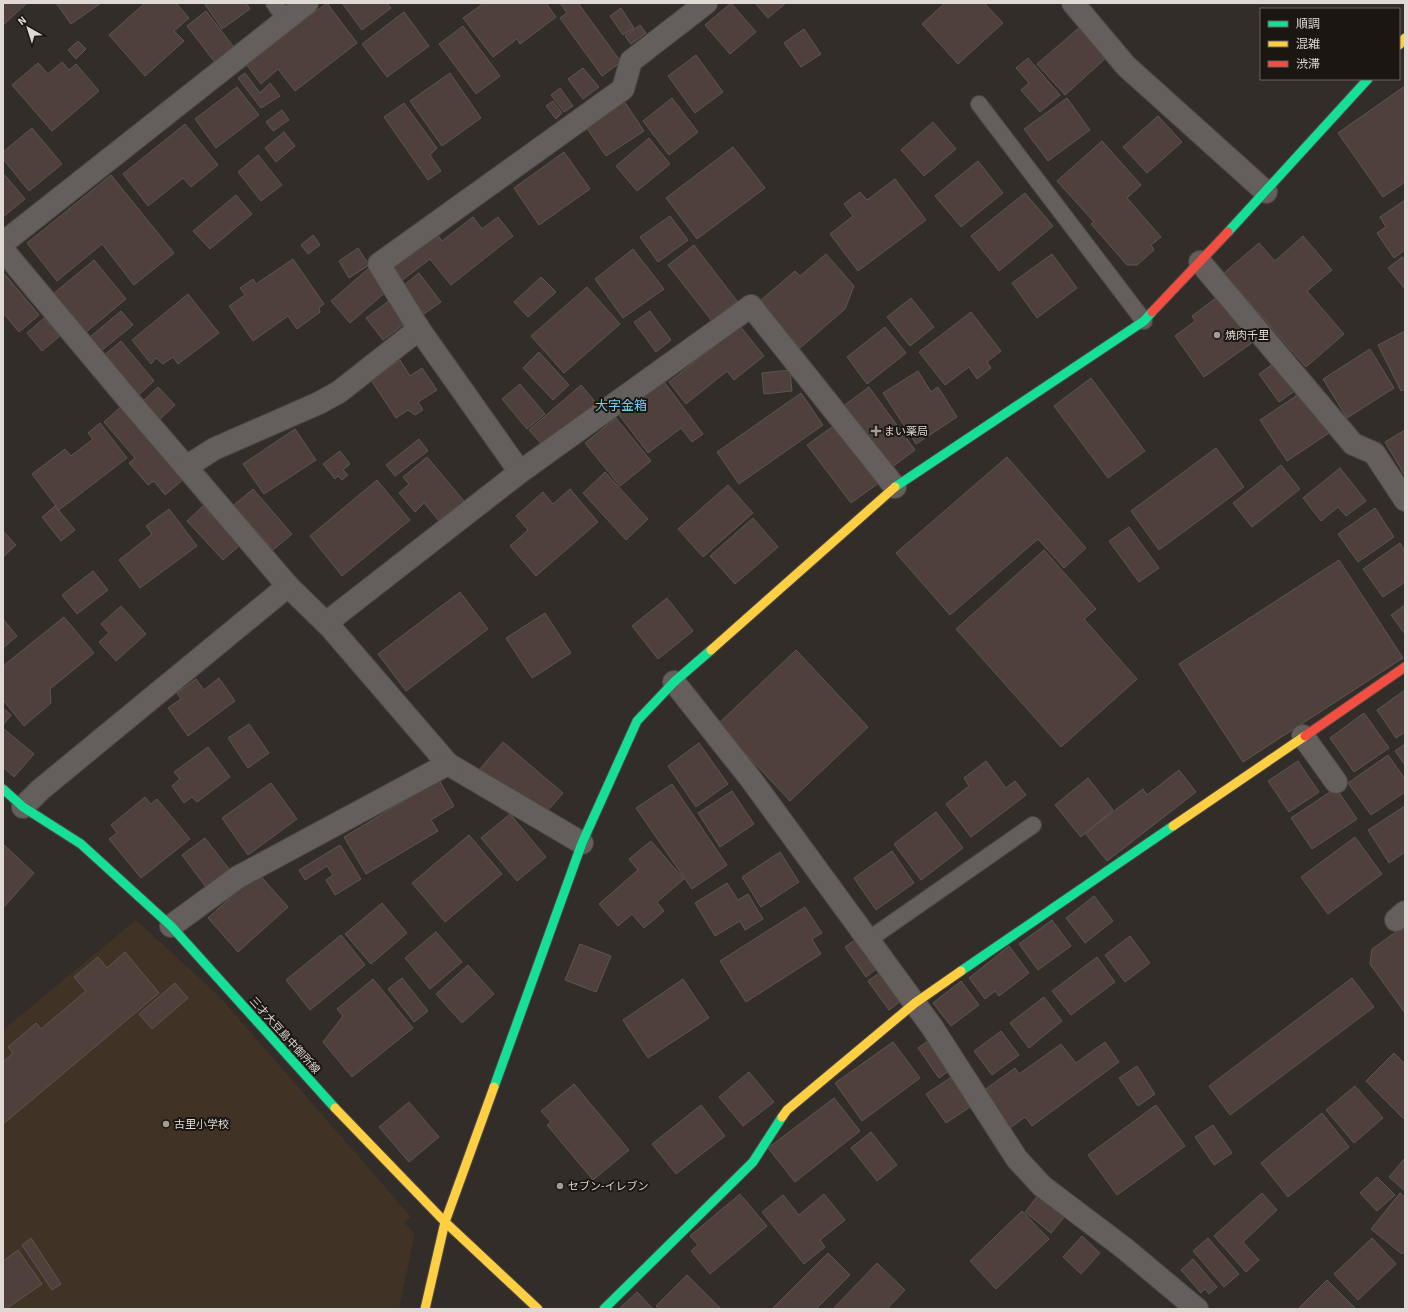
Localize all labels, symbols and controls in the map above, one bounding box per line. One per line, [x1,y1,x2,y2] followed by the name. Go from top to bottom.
[8,8,48,48] north arrow
[1260,8,1400,80] legend
[14,12,30,29] text: N
[1296,16,1320,33] text: 順調
[1296,36,1320,53] text: 混雑
[1296,56,1320,73] text: 渋滞
[1225,328,1269,343] place label: 焼肉千里
[1212,330,1222,340] marker: 焼肉千里
[595,397,647,415] district label: 大字金箱
[884,424,928,439] place label: まい薬局
[871,426,881,436] marker: まい薬局
[246,994,323,1077] street label: 三才大豆島中御所線
[174,1117,229,1132] place label: 古里小学校
[161,1119,171,1129] marker: 古里小学校
[568,1179,648,1194] place label: セブン-イレブン
[555,1181,565,1191] marker: セブン-イレブン

